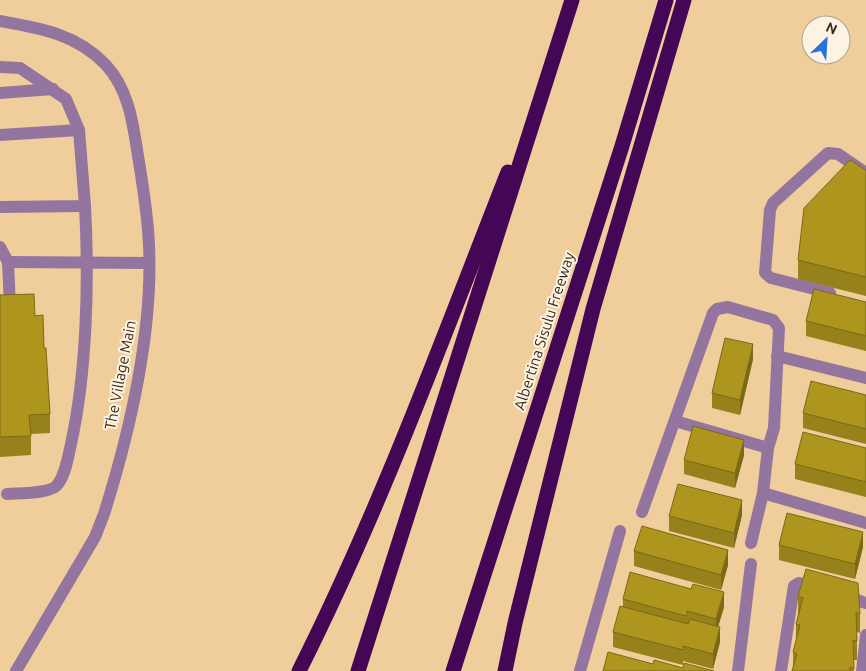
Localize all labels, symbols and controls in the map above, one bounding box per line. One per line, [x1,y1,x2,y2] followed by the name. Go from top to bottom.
[801,15,851,65] north arrow
[823,19,840,38] text: N
[510,250,578,412] street label: Albertina Sisulu Freeway
[101,319,139,431] street label: The Village Main

